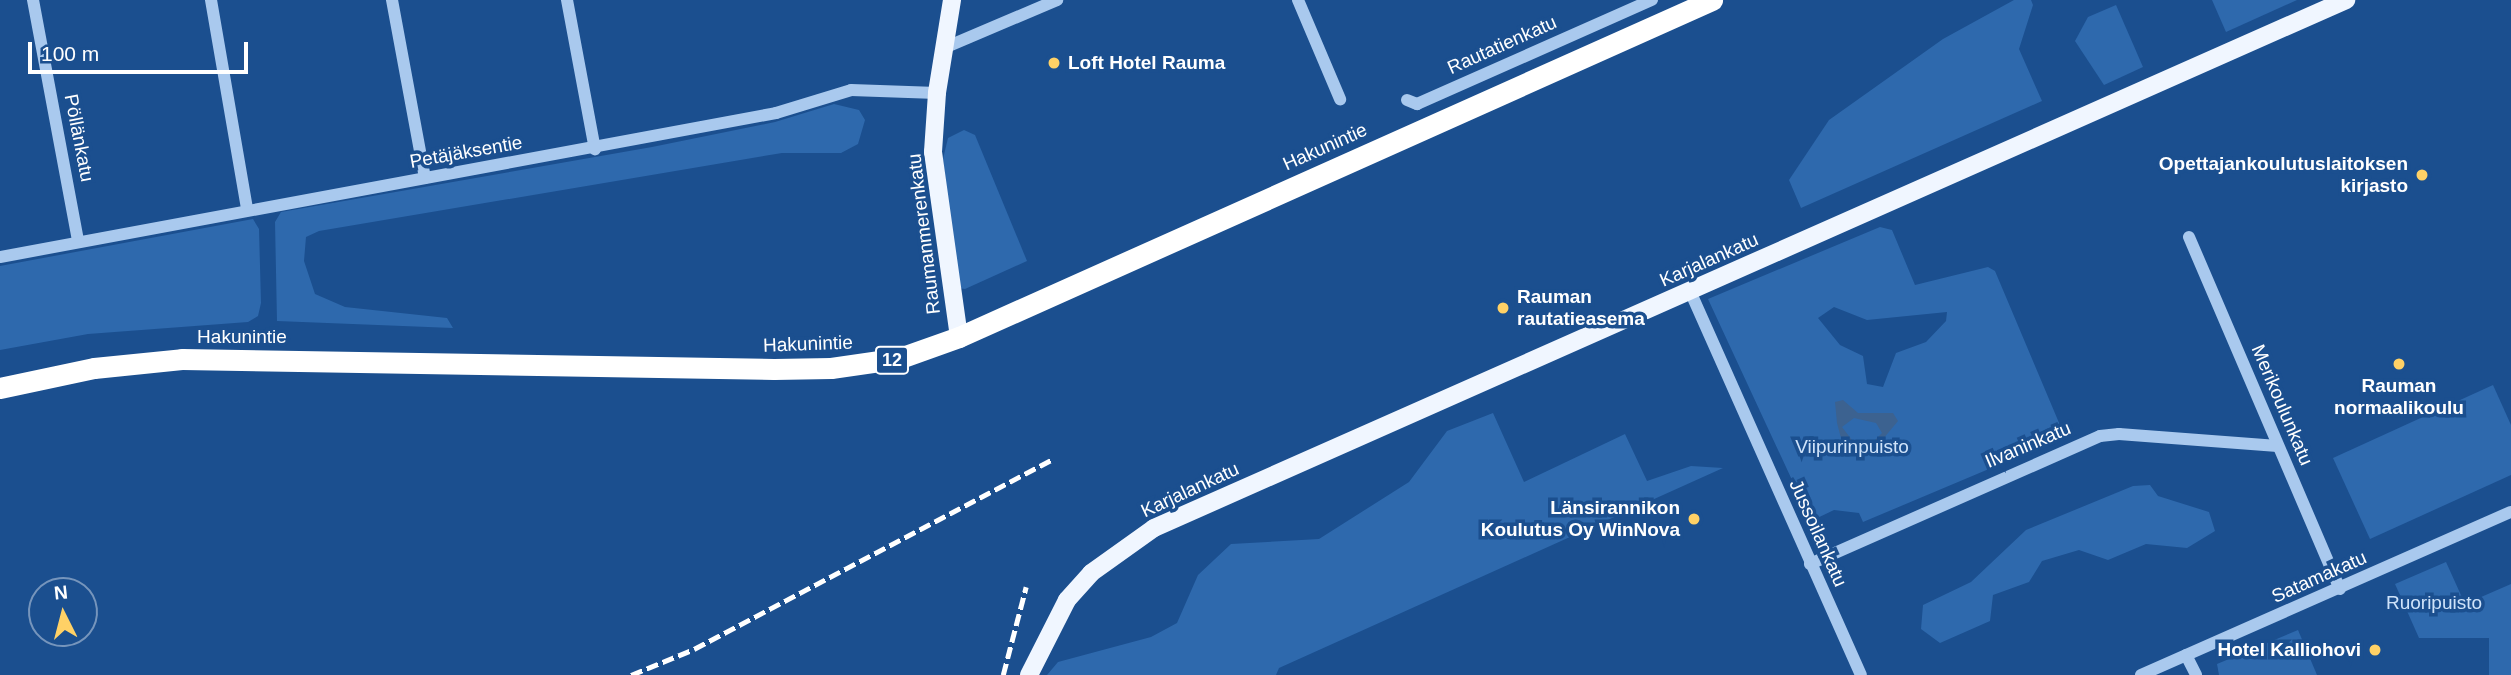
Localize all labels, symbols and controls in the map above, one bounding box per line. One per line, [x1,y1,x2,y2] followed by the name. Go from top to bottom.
[1444,11,1560,79] street label: Rautatienkatu
[32,28,252,72] scale bar
[41,42,99,65] text: 100 m
[1068,52,1225,74] place label: Loft Hotel Rauma
[1046,55,1062,71] marker: Loft Hotel Rauma
[59,92,99,184] street label: Pöllänkatu
[1279,118,1371,176] street label: Hakunintie
[408,131,524,173] street label: Petäjäksentie
[903,152,945,316] street label: Raumanmerenkatu
[2159,153,2408,197] place label: Opettajankoulutuslaitoksen kirjasto
[2414,167,2430,183] marker: Opettajankoulutuslaitoksen kirjasto
[1656,228,1762,292] street label: Karjalankatu
[1517,286,1645,330] place label: Rauman rautatieasema
[1495,300,1511,316] marker: Rauman rautatieasema
[197,326,287,348] street label: Hakunintie
[763,331,853,357] street label: Hakunintie
[2246,341,2318,469] street label: Merikoulunkatu
[874,346,910,374] road number: 12
[2391,356,2407,372] marker: Rauman normaalikoulu
[2334,375,2464,419] place label: Rauman normaalikoulu
[1982,417,2074,473] street label: Ilvaninkatu
[1795,436,1909,458] park label: Viipurinpuisto
[1137,457,1243,523] street label: Karjalankatu
[1784,476,1852,590] street label: Jussoilankatu
[1481,497,1680,541] place label: Länsirannikon Koulutus Oy WinNova
[1686,511,1702,527] marker: Länsirannikon Koulutus Oy WinNova
[2268,546,2370,608] street label: Satamakatu
[28,577,98,647] north arrow
[53,581,69,604] text: N
[2386,592,2482,614] park label: Ruoripuisto
[2217,639,2361,661] place label: Hotel Kalliohovi
[2367,642,2383,658] marker: Hotel Kalliohovi

